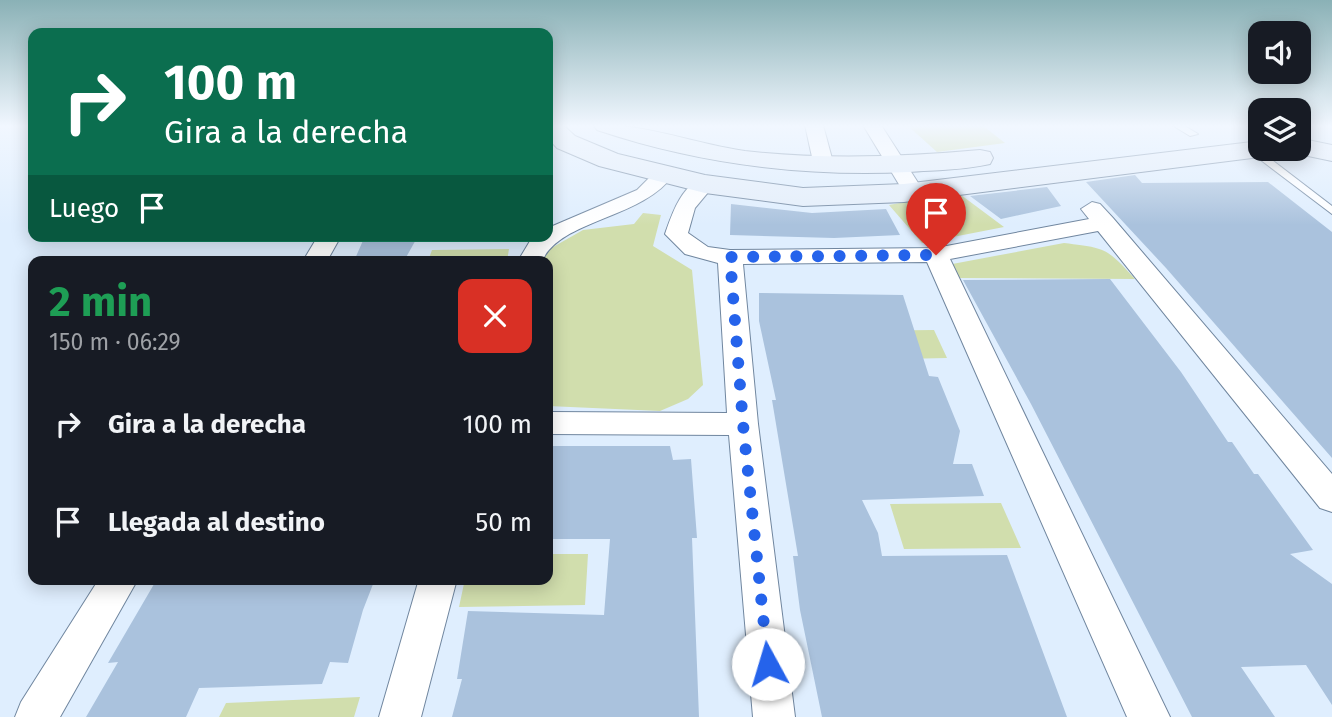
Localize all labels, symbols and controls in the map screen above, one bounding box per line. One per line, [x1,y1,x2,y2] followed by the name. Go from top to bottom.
[1248,21,1311,161] map controls
[1248,21,1311,84] button: sound
[164,53,297,112] text: 100 m
[49,56,140,147] icon: right
[1248,98,1311,161] button: layers
[164,113,408,151] text: Gira a la derecha
[906,183,966,255] pin
[133,189,171,227] icon: arrive
[49,193,119,224] text: Luego
[917,194,955,232] icon: arrive
[49,277,152,327] text: 2 min
[458,279,532,353] button: close
[49,328,181,356] text: 150 m · 06:29
[49,405,87,443] icon: right
[108,409,306,440] text: Gira a la derecha
[463,409,532,440] text: 100 m
[49,503,87,541] icon: arrive
[108,507,325,538] text: Llegada al destino
[475,507,532,538] text: 50 m
[731,627,805,701] position arrow

